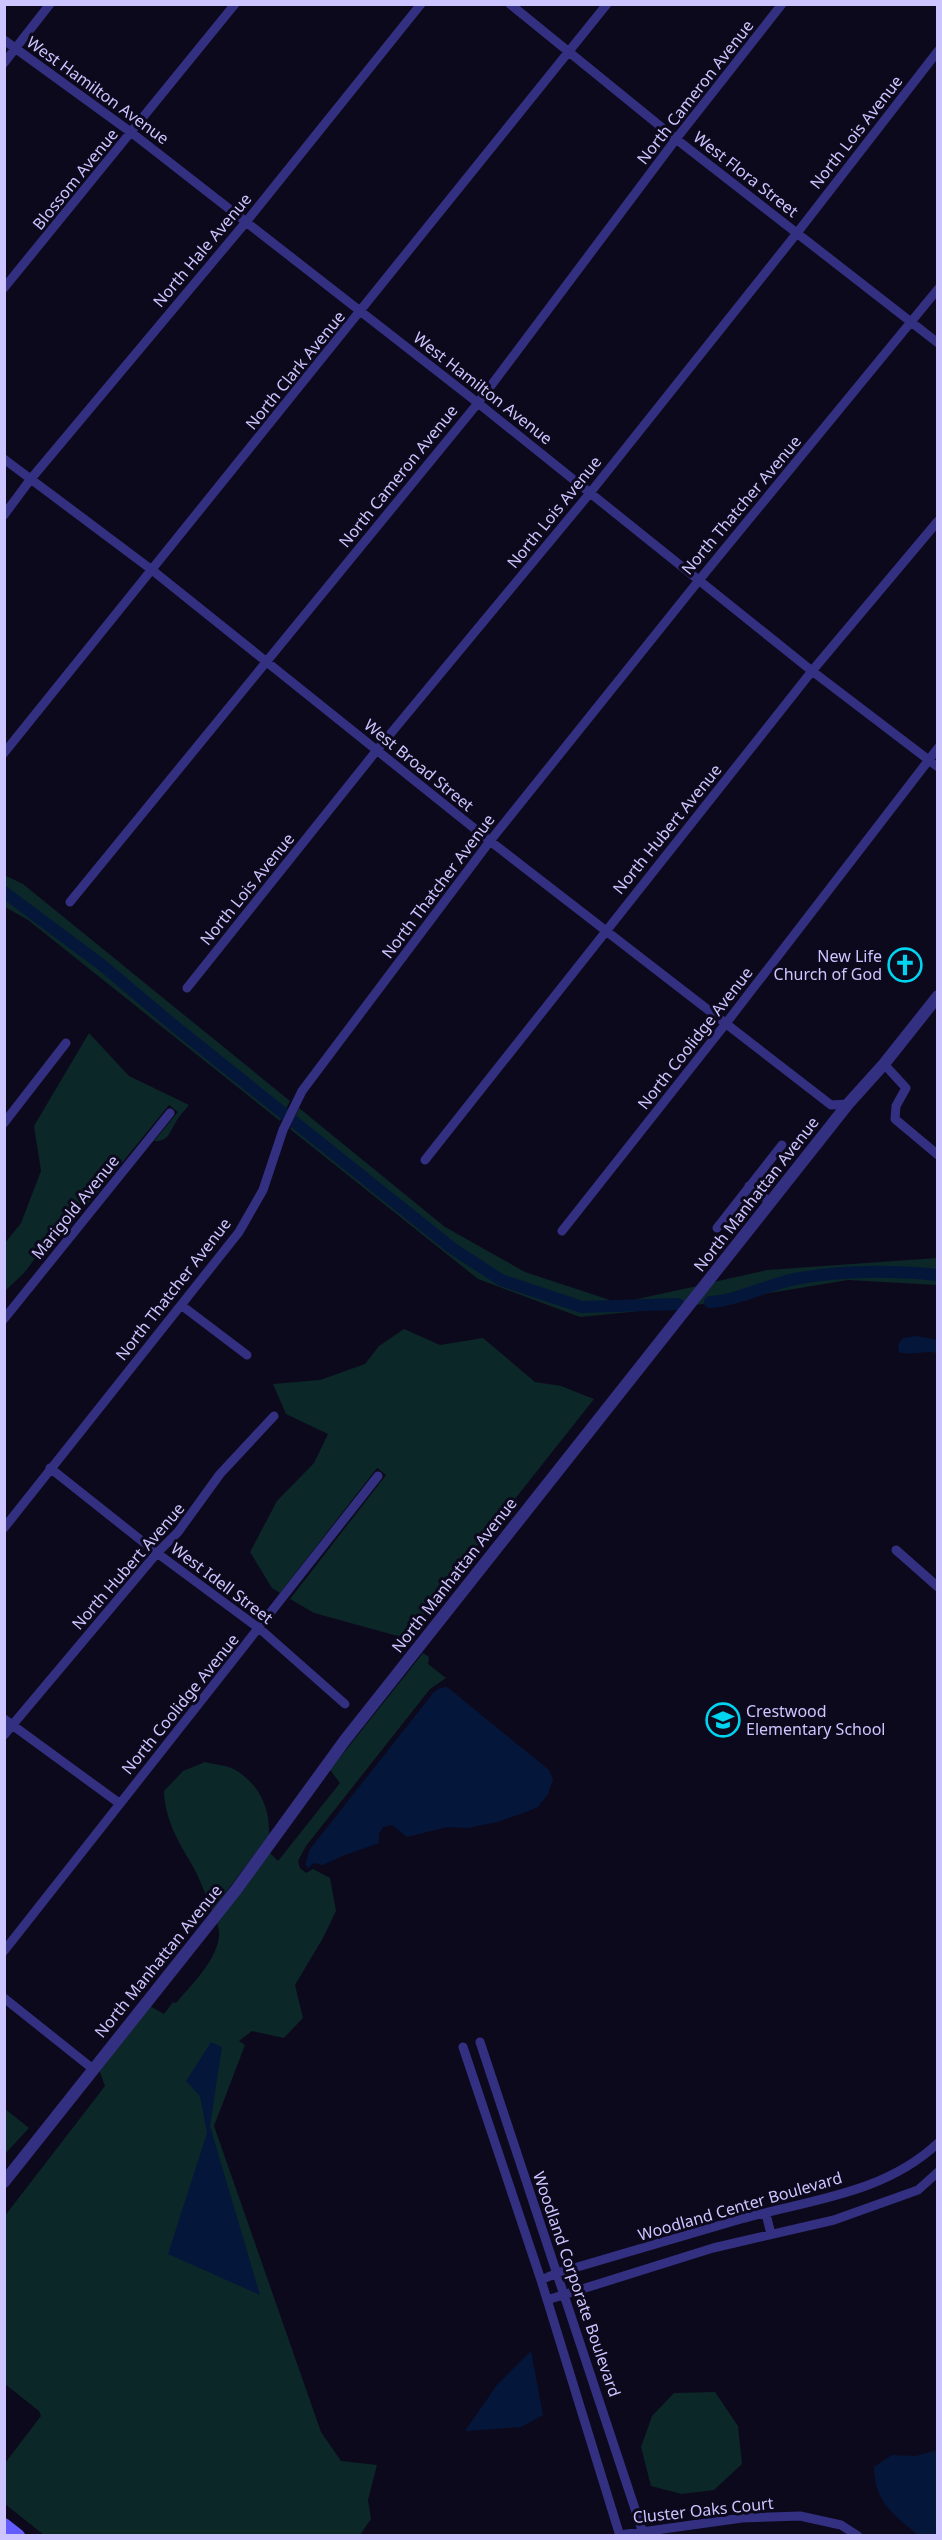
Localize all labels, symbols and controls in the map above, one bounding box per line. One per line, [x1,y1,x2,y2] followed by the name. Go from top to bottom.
[632,15,758,169] street label: North Cameron Avenue
[22,31,174,149] street label: West Hamilton Avenue
[805,71,907,193] street label: North Lois Avenue
[27,124,123,234] street label: Blossom Avenue
[689,126,803,222] street label: West Flora Street
[148,188,256,312] street label: North Hale Avenue
[240,306,350,434] street label: North Clark Avenue
[409,327,557,449] street label: West Hamilton Avenue
[334,400,462,552] street label: North Cameron Avenue
[676,431,806,579] street label: North Thatcher Avenue
[502,451,606,573] street label: North Lois Avenue
[360,714,479,816] street label: West Broad Street
[608,759,726,899] street label: North Hubert Avenue
[376,809,500,963] street label: North Thatcher Avenue
[195,828,299,950] street label: North Lois Avenue
[774,945,882,985] place label: New Life Church of God
[887,947,923,983] church icon: New Life Church of God
[632,962,758,1114] street label: North Coolidge Avenue
[688,1112,824,1276] street label: North Manhattan Avenue
[26,1150,124,1264] street label: Marigold Avenue
[110,1213,236,1365] street label: North Thatcher Avenue
[386,1493,522,1657] street label: North Manhattan Avenue
[67,1498,189,1634] street label: North Hubert Avenue
[166,1537,278,1629] street label: West Idell Street
[116,1629,244,1779] street label: North Coolidge Avenue
[746,1700,885,1740] place label: Crestwood Elementary School
[705,1702,741,1738] school or university icon: Crestwood Elementary School
[89,1880,227,2042] street label: North Manhattan Avenue
[635,2166,845,2246] street label: Woodland Center Boulevard
[528,2168,626,2400] street label: Woodland Corporate Boulevard
[632,2492,775,2528] street label: Cluster Oaks Court

